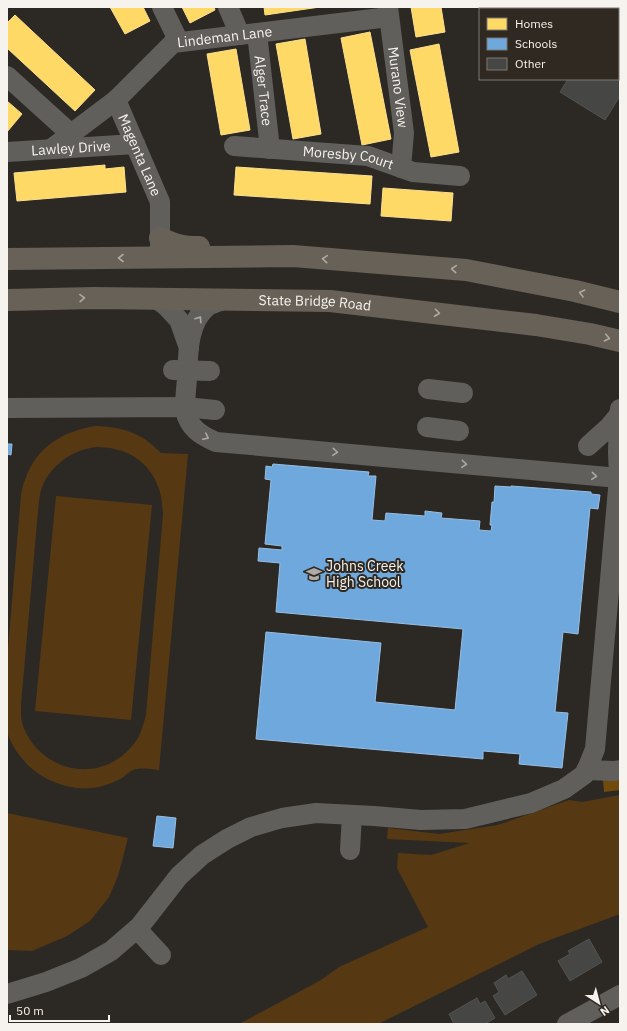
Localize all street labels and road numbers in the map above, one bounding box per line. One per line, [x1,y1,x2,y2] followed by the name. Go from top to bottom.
[176,22,273,51] street label: Lindeman Lane
[384,46,412,129] street label: Murano View
[251,54,276,127] street label: Alger Trace
[114,111,166,199] street label: Magenta Lane
[31,137,111,159] street label: Lawley Drive
[302,142,396,173] street label: Moresby Court
[258,291,372,315] street label: State Bridge Road

